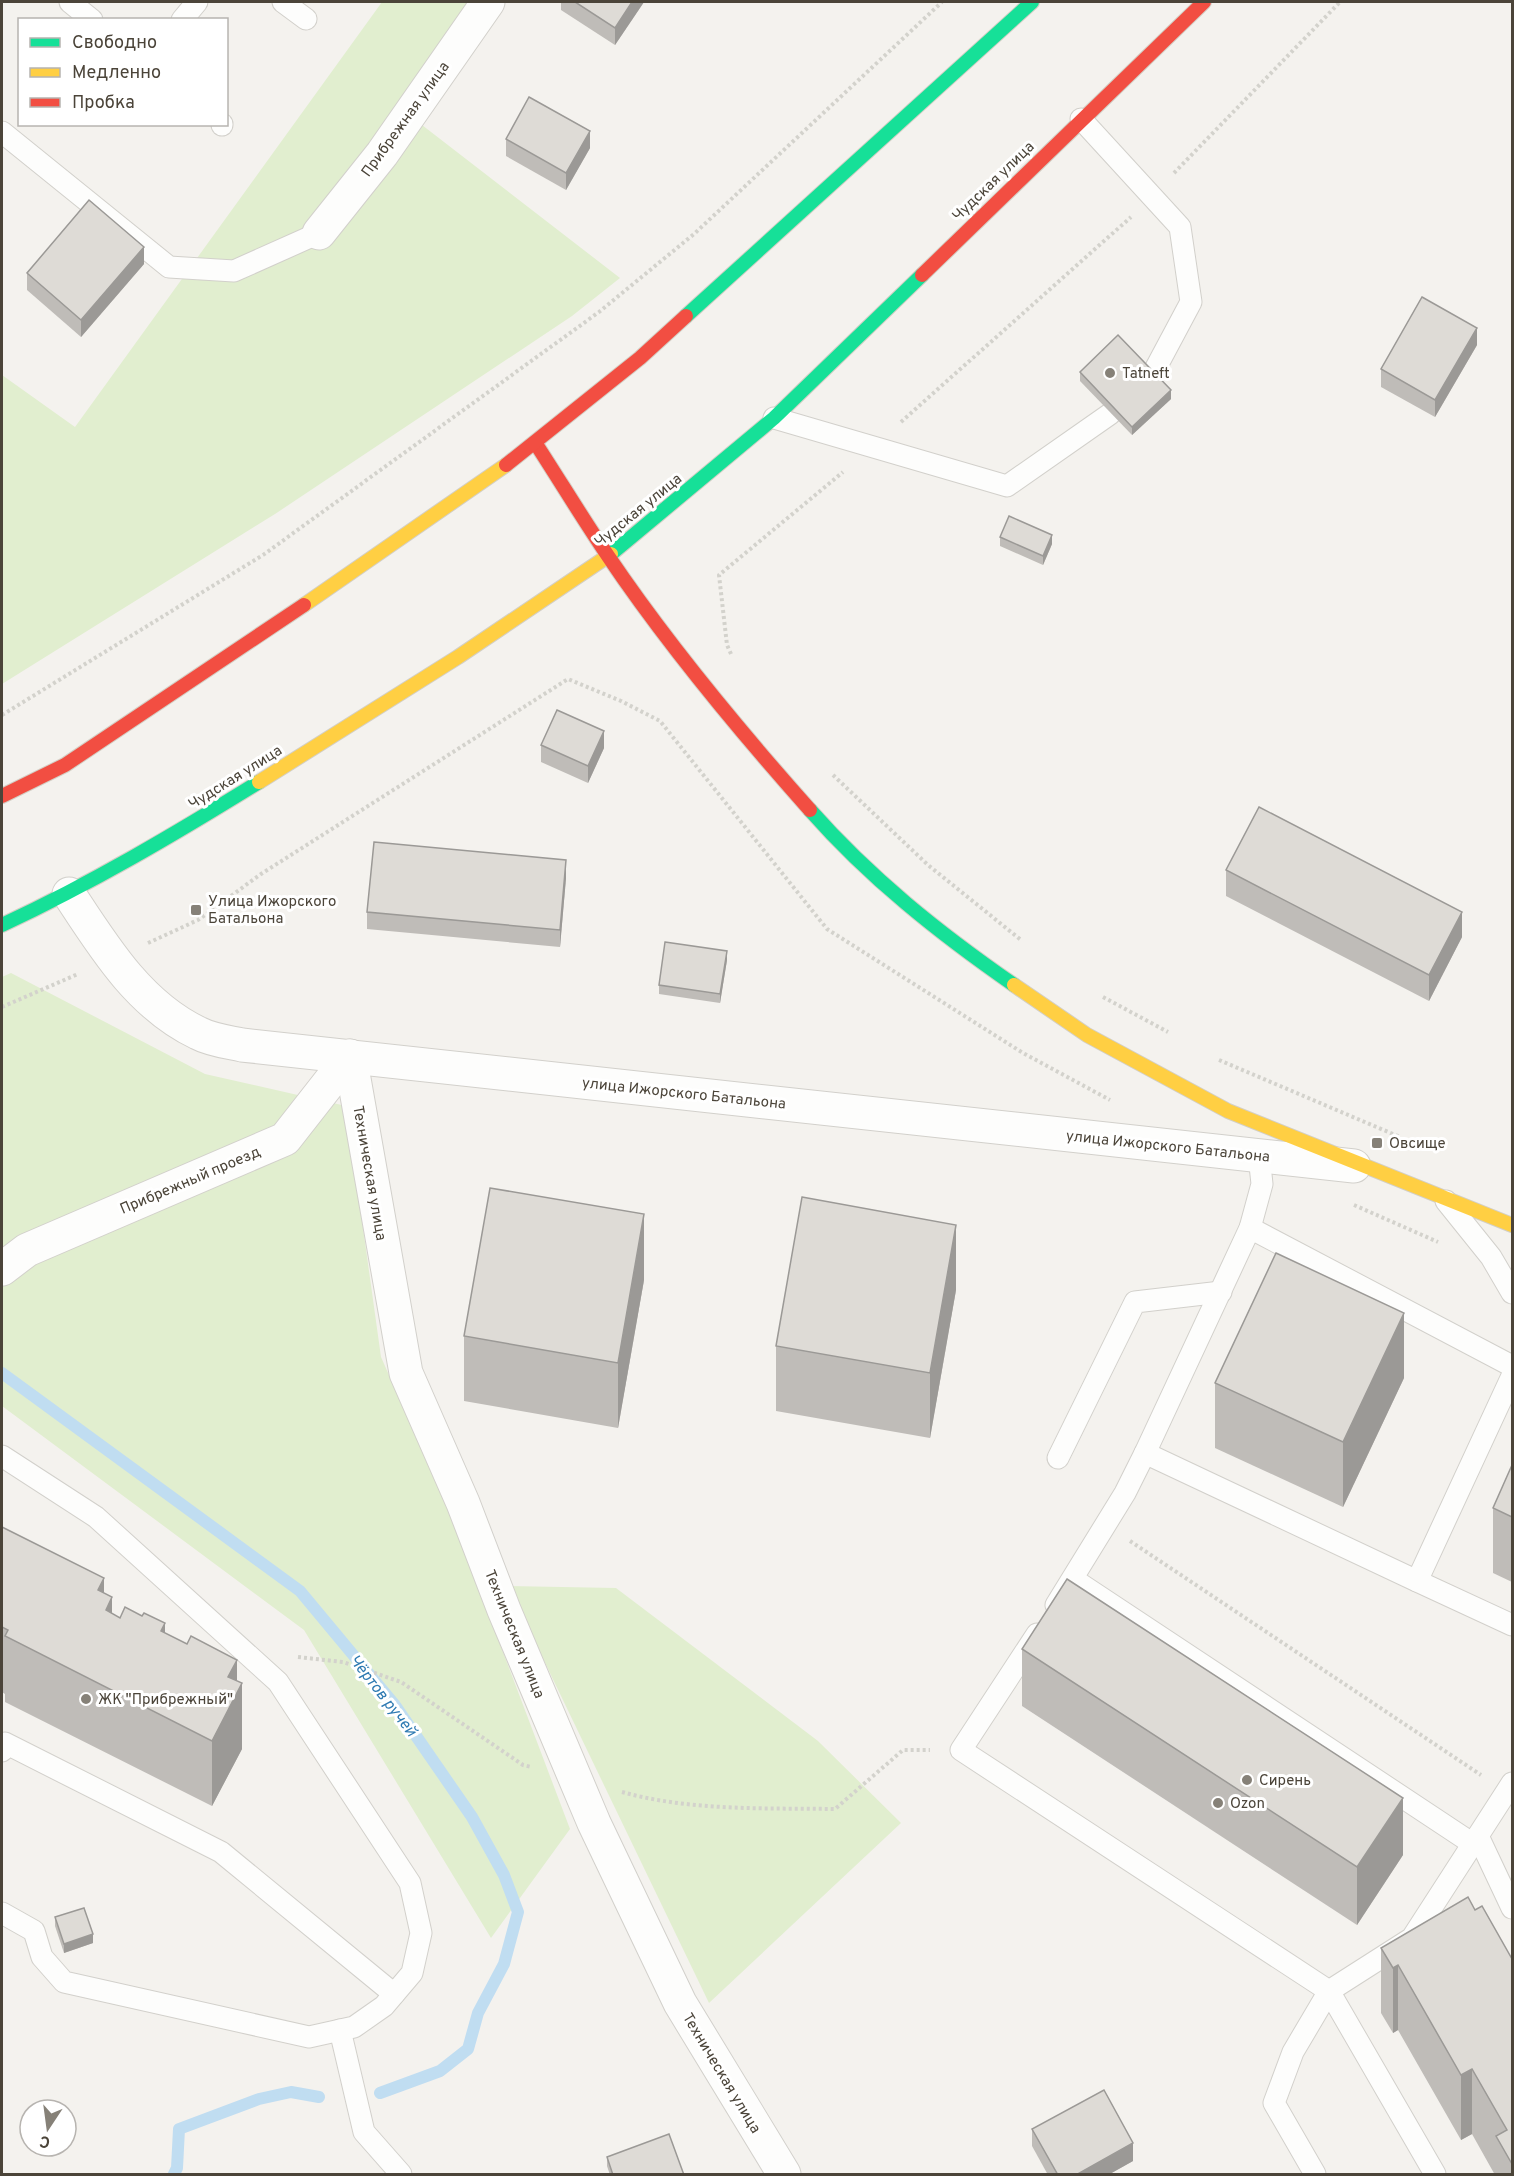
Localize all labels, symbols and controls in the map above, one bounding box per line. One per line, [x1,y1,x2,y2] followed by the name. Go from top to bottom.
[18,18,228,126] legend
[72,32,157,55] text: Свободно
[358,59,454,181] street label: Прибрежная улица
[72,62,161,85] text: Медленно
[72,92,135,115] text: Пробка
[949,138,1039,226] street label: Чудская улица
[1122,365,1170,384] place label: Tatneft
[1103,366,1117,380] marker: Tatneft
[591,470,687,552] street label: Чудская улица
[185,742,286,815] street label: Чудская улица
[208,893,336,929] place label: Улица Ижорского Батальона
[189,903,203,917] marker: Улица Ижорского Батальона
[581,1074,787,1115] street label: улица Ижорского Батальона
[347,1104,390,1242] street label: Техническая улица
[1065,1127,1271,1168] street label: улица Ижорского Батальона
[1389,1135,1446,1154] place label: Овсище
[1370,1136,1384,1150] marker: Овсище
[117,1143,264,1220] street label: Прибрежный проезд
[479,1567,548,1702] street label: Техническая улица
[344,1651,421,1742] water label: Чёртов ручей
[98,1691,233,1710] place label: ЖК "Прибрежный"
[79,1692,93,1706] marker: ЖК "Прибрежный"
[1259,1772,1311,1791] place label: Сирень
[1240,1773,1254,1787] marker: Сирень
[1230,1795,1265,1814] place label: Ozon
[1211,1796,1225,1810] marker: Ozon
[677,2010,764,2137] street label: Техническая улица
[18,2098,78,2158] north arrow
[38,2130,52,2152] text: С

